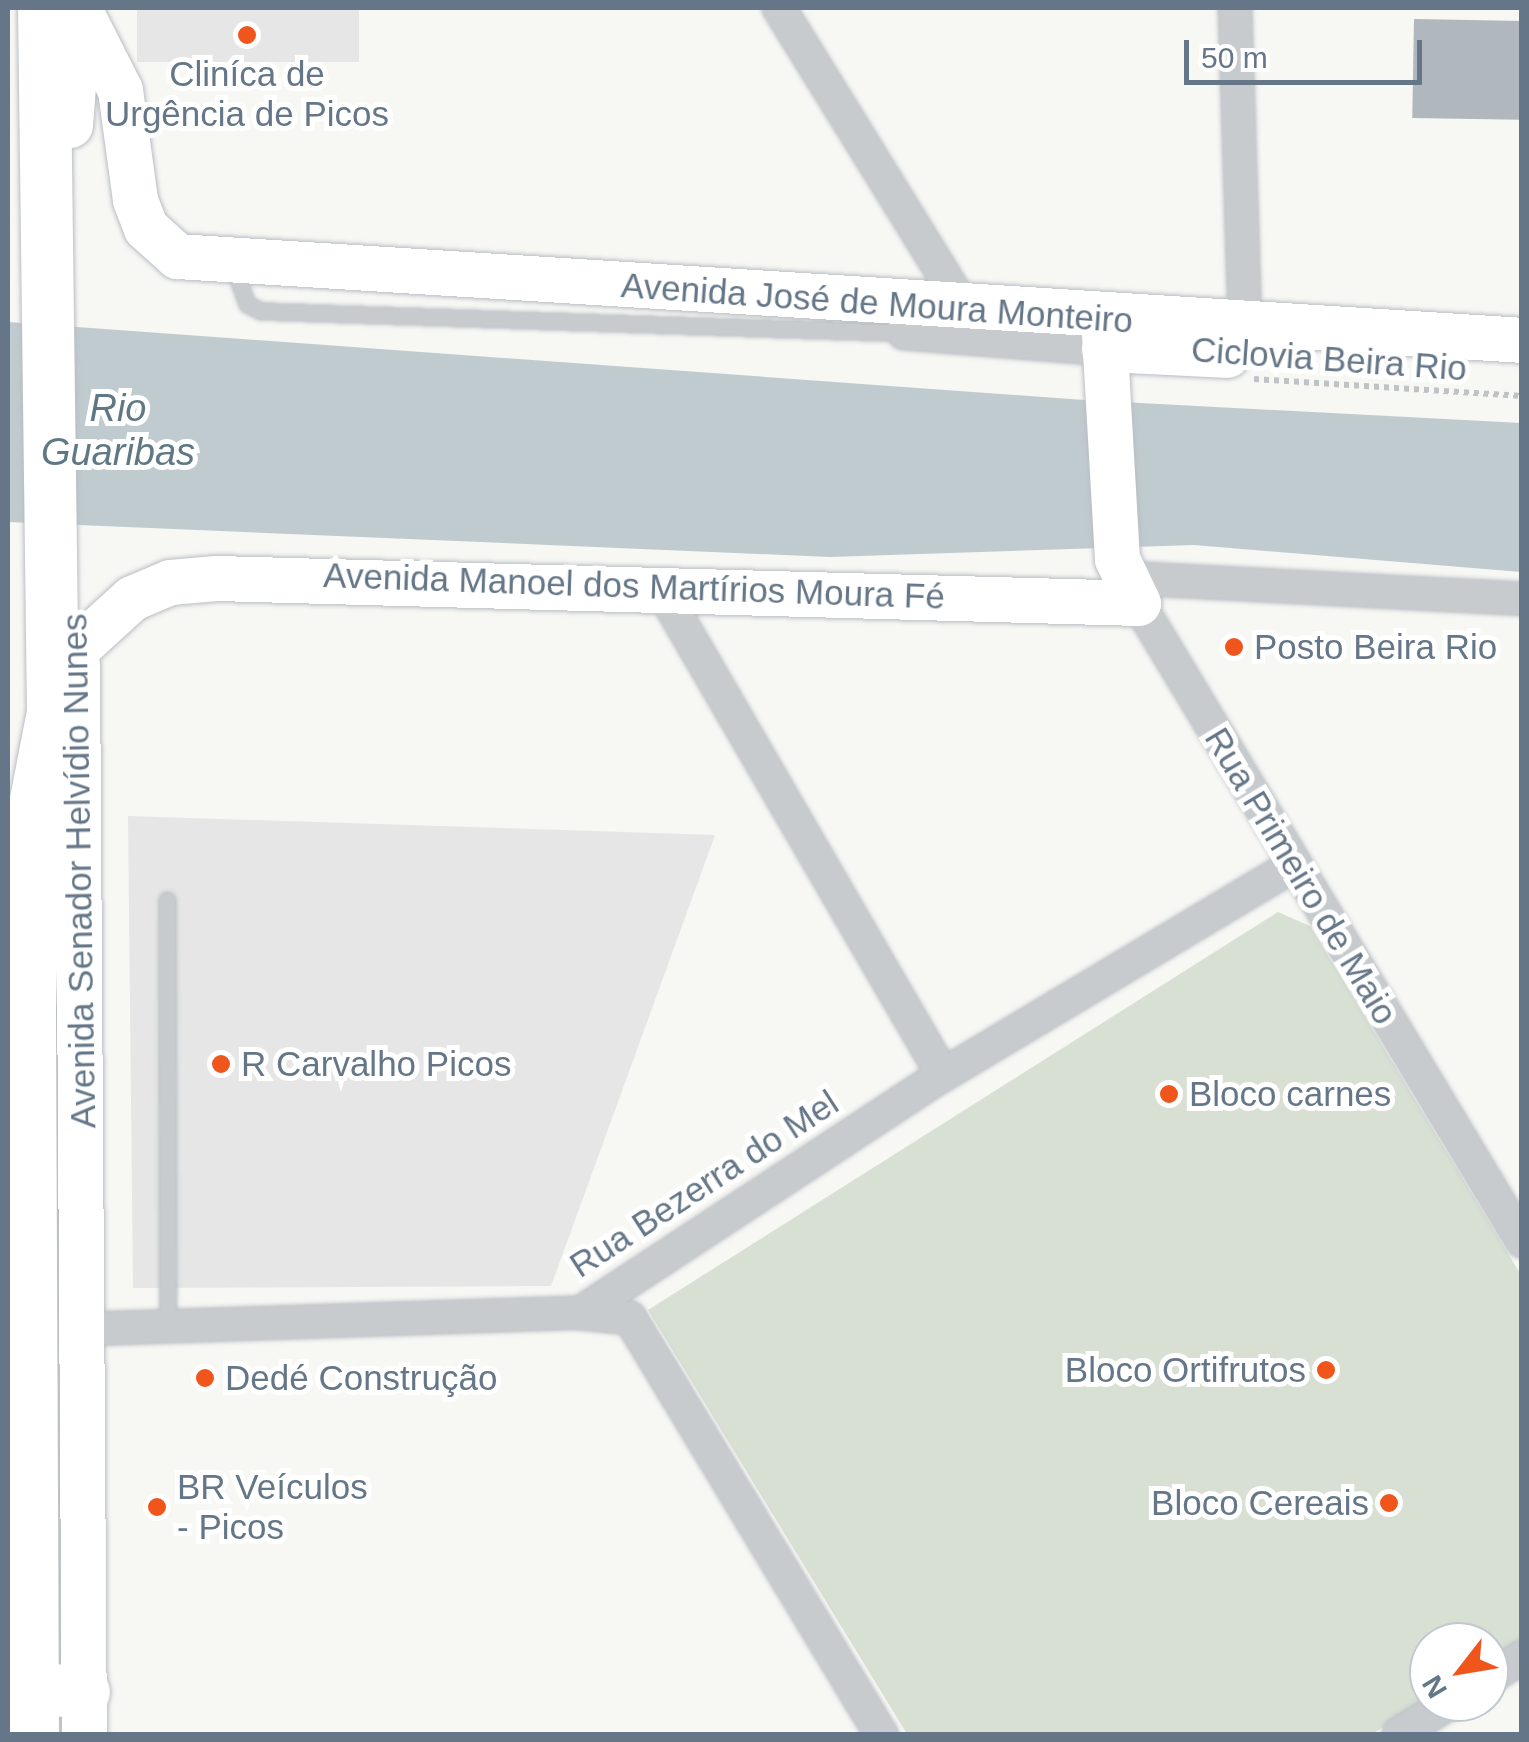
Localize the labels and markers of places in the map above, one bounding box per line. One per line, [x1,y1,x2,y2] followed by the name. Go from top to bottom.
[234,22,260,48] marker: Cliníca de Urgência de Picos
[105,53,389,135] place label: Cliníca de Urgência de Picos
[1254,626,1497,668] place label: Posto Beira Rio
[1223,636,1245,658] marker: Posto Beira Rio
[241,1043,511,1085] place label: R Carvalho Picos
[210,1053,232,1075] marker: R Carvalho Picos
[1189,1073,1391,1115] place label: Bloco carnes
[1158,1083,1180,1105] marker: Bloco carnes
[1065,1349,1306,1391] place label: Bloco Ortifrutos
[225,1357,497,1399] place label: Dedé Construção
[1315,1359,1337,1381] marker: Bloco Ortifrutos
[194,1367,216,1389] marker: Dedé Construção
[177,1466,368,1548] place label: BR Veículos - Picos
[1151,1482,1369,1524] place label: Bloco Cereais
[1378,1492,1400,1514] marker: Bloco Cereais
[146,1496,168,1518] marker: BR Veículos - Picos

